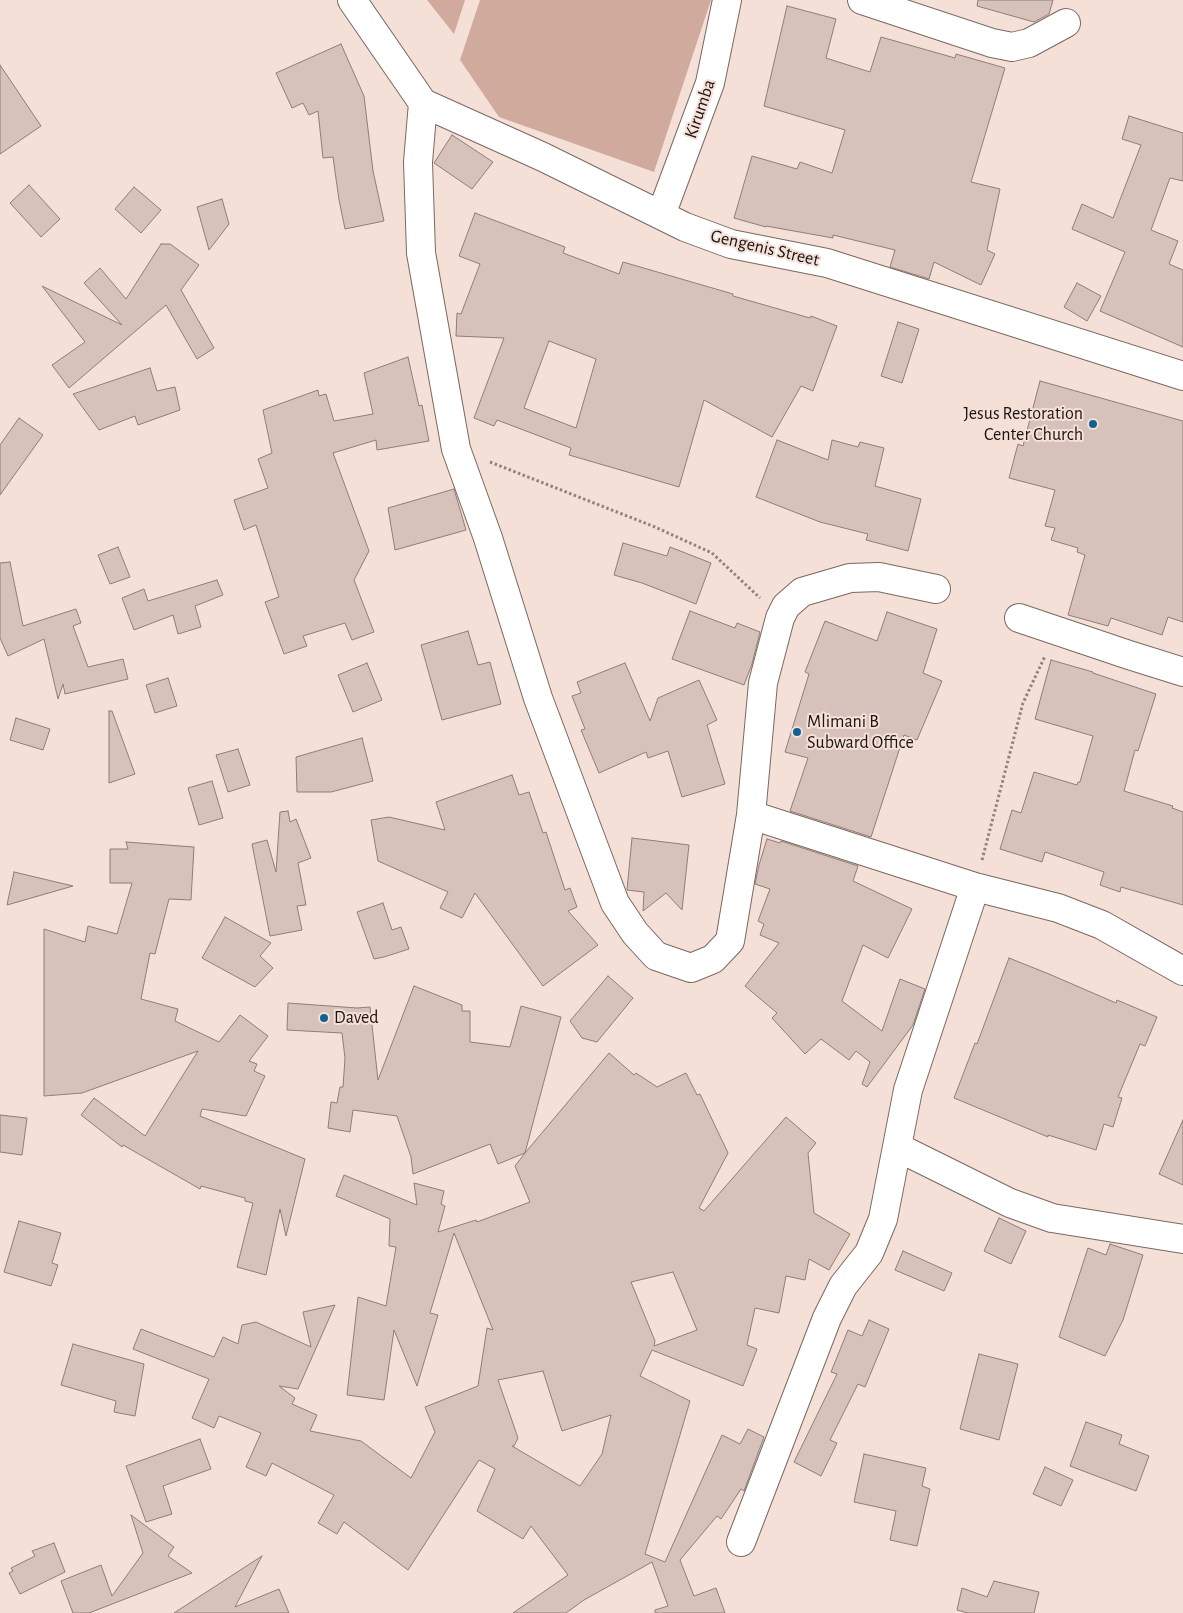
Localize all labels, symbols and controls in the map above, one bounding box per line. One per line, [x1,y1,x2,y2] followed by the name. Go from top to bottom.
[680,77,720,141] street label: Kirumba
[709,225,821,271] street label: Gengenis Street
[964,403,1083,446] place label: Jesus Restoration Center Church
[1087,418,1099,430] marker: Jesus Restoration Center Church
[807,711,914,754] place label: Mlimani B Subward Office
[791,726,803,738] marker: Mlimani B Subward Office
[334,1007,379,1029] place label: Daved
[318,1012,330,1024] marker: Daved

